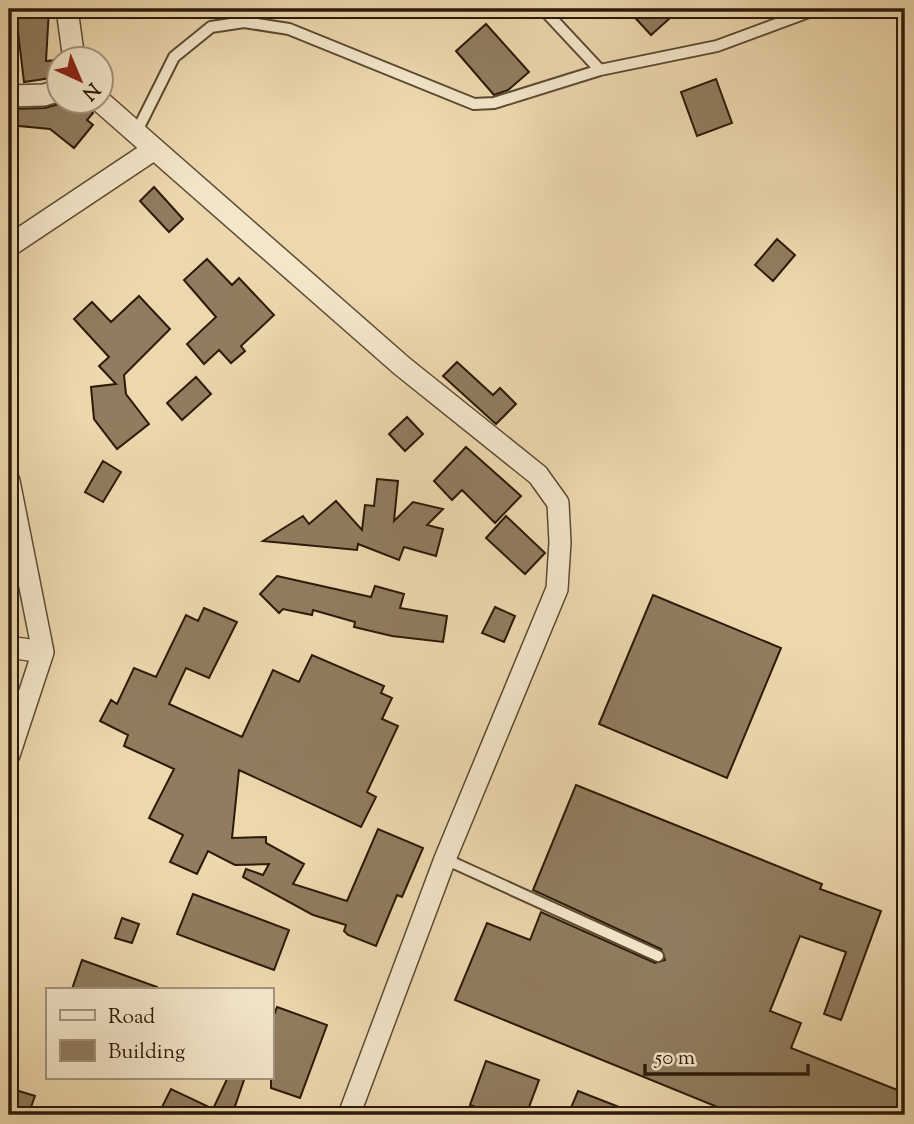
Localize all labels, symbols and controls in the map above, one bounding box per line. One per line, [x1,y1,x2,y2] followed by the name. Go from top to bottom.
[46,46,116,116] north arrow
[75,75,105,105] text: N
[46,988,273,1078] legend
[108,1003,155,1033] text: Road
[645,1033,807,1077] scale bar
[108,1038,185,1068] text: Building
[654,1044,695,1074] text: 50 m

